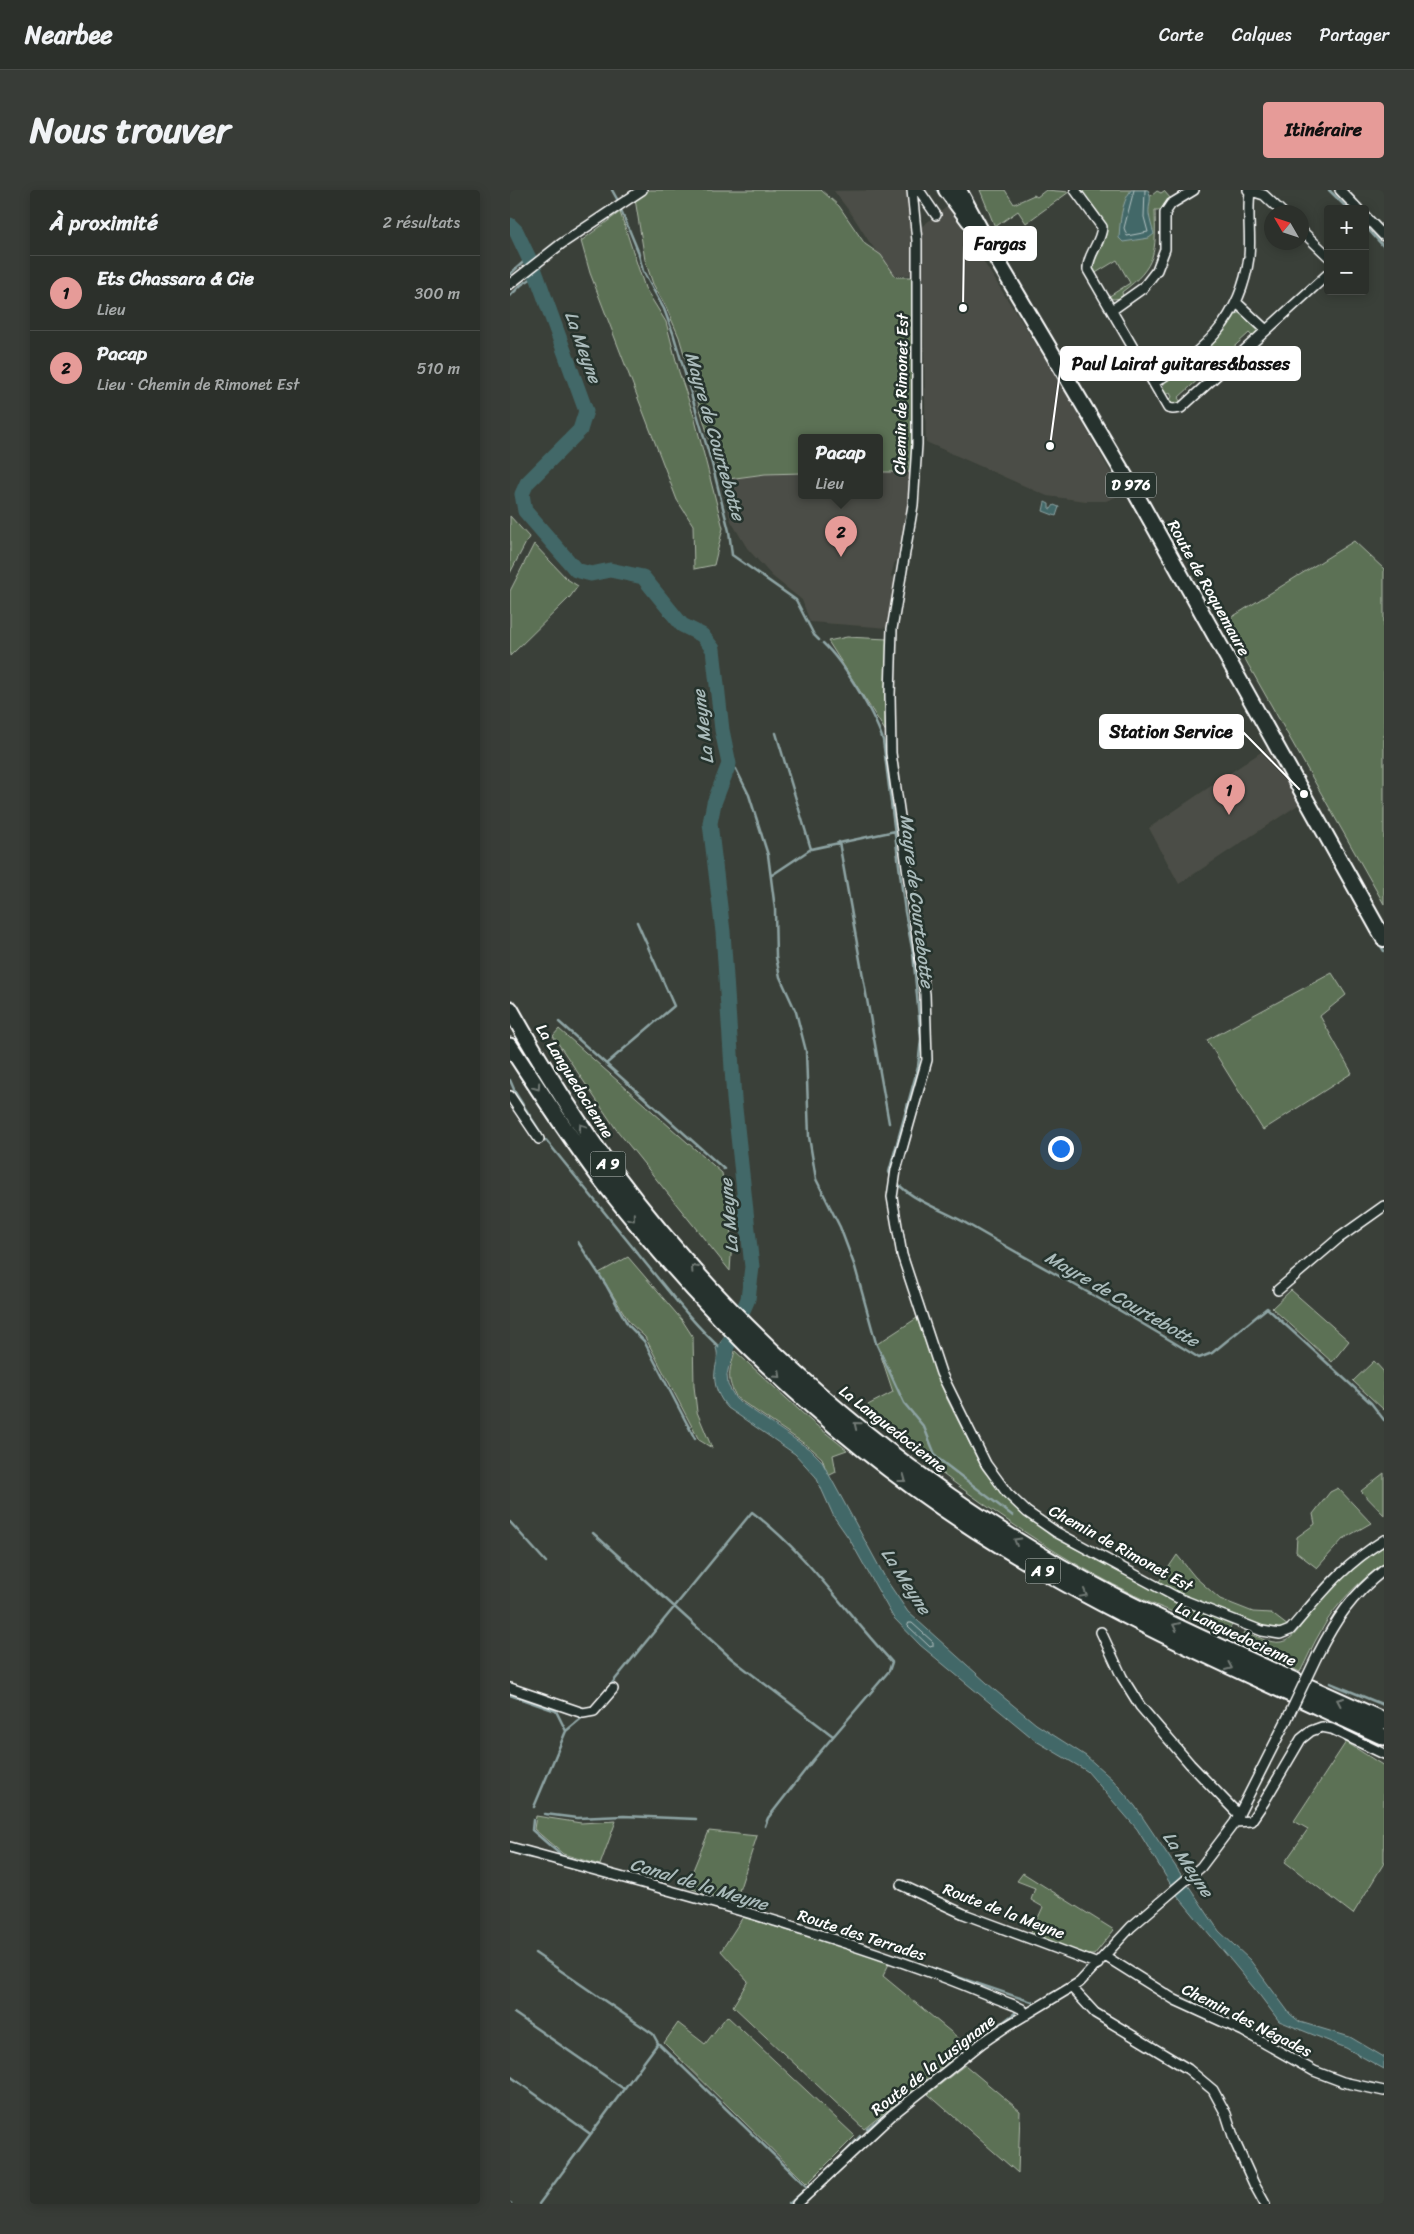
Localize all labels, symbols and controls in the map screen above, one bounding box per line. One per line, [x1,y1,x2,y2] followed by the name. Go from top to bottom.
[25,14,113,56] text: Nearbee
[1159,19,1204,51] text: Carte
[1232,19,1292,51] text: Calques
[1320,19,1389,51] text: Partager
[30,99,230,161] text: Nous trouver
[1263,102,1384,158] button: Itinéraire
[50,204,158,242] text: À proximité
[1264,205,1309,250] north arrow
[1324,205,1369,295] map controls
[1324,205,1369,250] button: +
[383,208,460,237] text: 2 résultats
[964,227,1036,260] callout: Fargas
[973,228,1026,260] text: Fargas
[1324,250,1369,295] button: −
[97,262,254,295] text: Ets Chassara & Cie
[63,279,69,308] text: 1
[415,279,460,308] text: 300 m
[97,295,126,324] text: Lieu
[555,307,612,390] water label: La Meyne
[885,313,917,475] street label: Chemin de Rimonet Est
[97,337,147,370] text: Pacap
[1061,347,1300,380] callout: Paul Lairat guitares&basses
[676,348,755,526] water label: Mayre de Courtebotte
[1072,348,1291,380] text: Paul Lairat guitares&basses
[61,354,71,383] text: 2
[417,354,460,383] text: 510 m
[97,370,299,399] text: Lieu · Chemin de Rimonet Est
[798,434,883,499] popup
[815,436,866,469] text: Pacap
[815,469,844,498] text: Lieu
[1106,472,1156,498] road number: D 976
[1159,514,1259,662] street label: Route de Roquemaure
[825,516,857,557] pin: 2
[682,686,723,766] water label: La Meyne
[1100,715,1243,748] callout: Station Service
[1108,716,1233,748] text: Station Service
[1213,774,1245,815] pin: 1
[891,813,944,991] water label: Mayre de Courtebotte
[528,1018,622,1144] street label: La Languedocienne
[531,1081,540,1090] one-way arrow
[579,1123,588,1133] one-way arrow
[1048,1136,1074,1162] your location
[590,1152,626,1176] road number: A 9
[710,1175,748,1254] water label: La Meyne
[627,1212,635,1221] one-way arrow
[1039,1242,1207,1357] water label: Mayre de Courtebotte
[691,1265,700,1274] one-way arrow
[773,1369,782,1378] one-way arrow
[832,1377,954,1481] street label: La Languedocienne
[854,1422,863,1431] one-way arrow
[897,1473,907,1482] one-way arrow
[1043,1496,1199,1600] street label: Chemin de Rimonet Est
[1014,1537,1023,1547] one-way arrow
[872,1541,941,1623] water label: La Meyne
[1026,1558,1060,1584] road number: A 9
[1079,1588,1088,1598] one-way arrow
[1170,1593,1302,1675] street label: La Languedocienne
[1172,1621,1181,1632] one-way arrow
[1224,1660,1233,1671] one-way arrow
[1336,1696,1345,1707] one-way arrow
[1154,1824,1223,1906] water label: La Meyne
[626,1848,774,1921] water label: Canal de la Meyne
[939,1874,1069,1948] street label: Route de la Meyne
[794,1901,931,1970] street label: Route des Terrades
[1177,1975,1318,2066] street label: Chemin des Négades
[864,2007,1002,2123] street label: Route de la Lusignane

